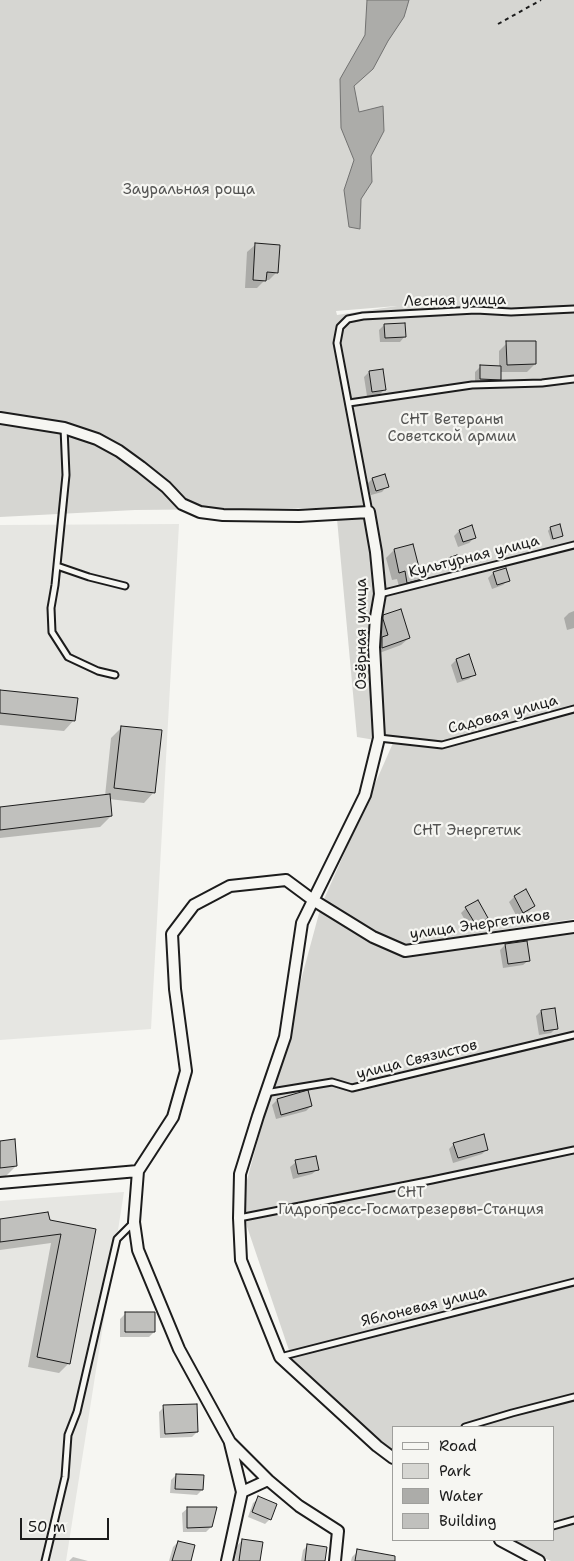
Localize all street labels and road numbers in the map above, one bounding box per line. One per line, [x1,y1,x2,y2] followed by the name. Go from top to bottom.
[404,291,506,311] street label: Лесная улица
[407,532,541,582] street label: Культурная улица
[353,578,371,690] street label: Озёрная улица
[446,692,560,738] street label: Садовая улица
[409,906,551,944] street label: улица Энергетиков
[355,1036,479,1084] street label: улица Связистов
[359,1283,489,1331] street label: Яблоневая улица

